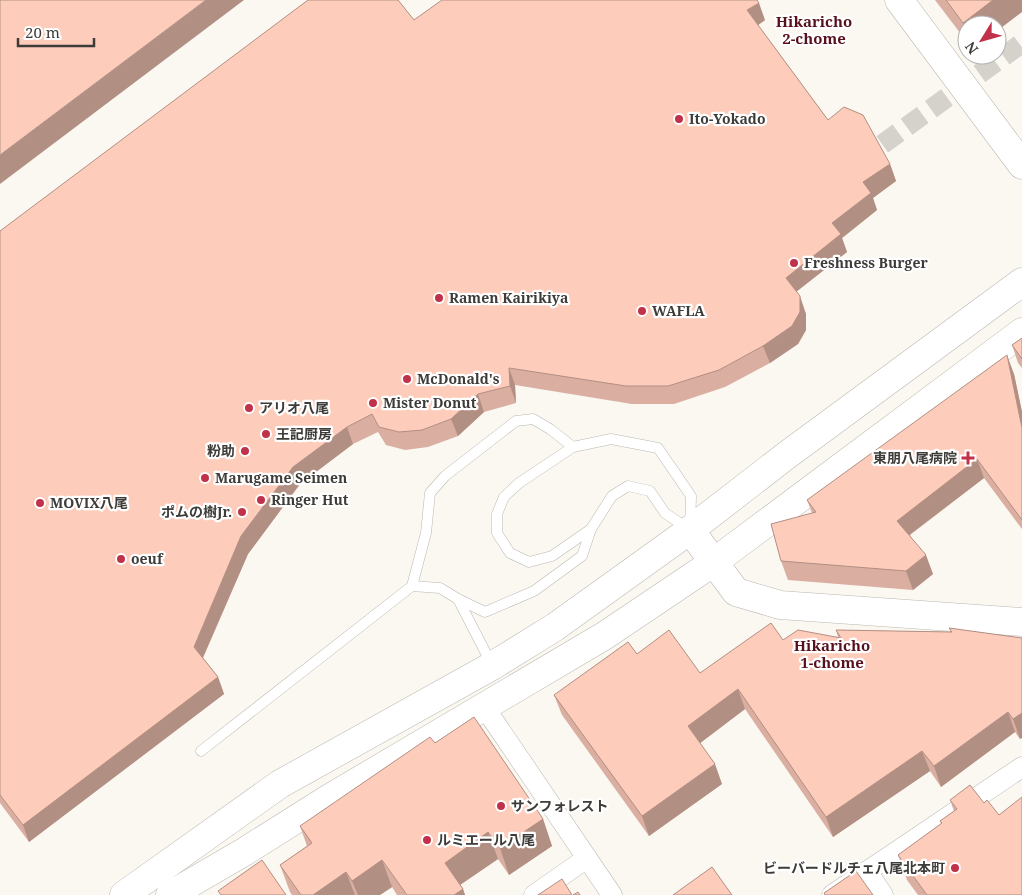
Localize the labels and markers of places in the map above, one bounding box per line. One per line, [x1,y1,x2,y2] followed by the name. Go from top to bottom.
[689,109,766,128] place label: Ito-Yokado
[673,113,685,125] marker: Ito-Yokado
[804,253,928,272] place label: Freshness Burger
[788,257,800,269] marker: Freshness Burger
[449,288,568,307] place label: Ramen Kairikiya
[433,292,445,304] marker: Ramen Kairikiya
[652,301,705,320] place label: WAFLA
[636,305,648,317] marker: WAFLA
[417,369,500,388] place label: McDonald's
[401,373,413,385] marker: McDonald's
[383,393,477,412] place label: Mister Donut
[367,397,379,409] marker: Mister Donut
[259,398,329,417] place label: アリオ八尾
[243,402,255,414] marker: アリオ八尾
[276,424,332,443] place label: 王記厨房
[260,428,272,440] marker: 王記厨房
[207,441,235,460] place label: 粉助
[239,445,251,457] marker: 粉助
[873,448,957,467] place label: 東朋八尾病院
[961,451,975,465] marker: 東朋八尾病院
[215,468,347,487] place label: Marugame Seimen
[199,472,211,484] marker: Marugame Seimen
[271,490,349,509] place label: Ringer Hut
[50,493,128,512] place label: MOVIX八尾
[255,494,267,506] marker: Ringer Hut
[34,497,46,509] marker: MOVIX八尾
[161,502,232,521] place label: ポムの樹Jr.
[236,506,248,518] marker: ポムの樹Jr.
[131,549,164,568] place label: oeuf
[115,553,127,565] marker: oeuf
[511,796,609,815] place label: サンフォレスト
[495,800,507,812] marker: サンフォレスト
[437,830,535,849] place label: ルミエール八尾
[421,834,433,846] marker: ルミエール八尾
[763,858,945,877] place label: ビーバードルチェ八尾北本町
[949,862,961,874] marker: ビーバードルチェ八尾北本町

